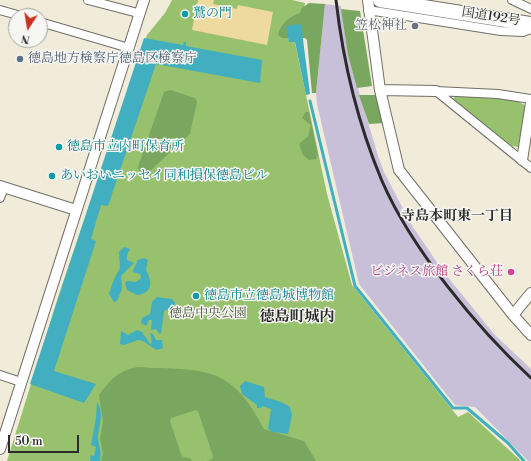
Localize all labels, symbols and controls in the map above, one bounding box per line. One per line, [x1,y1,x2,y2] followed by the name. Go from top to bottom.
[460,5,522,29] street label: 国道192号
[193,6,232,22] place label: 鷲の門
[8,8,48,48] north arrow
[180,9,190,19] marker: 鷲の門
[355,18,407,34] place label: 笠松神社
[410,21,420,31] marker: 笠松神社
[20,31,31,47] text: N
[28,51,197,67] place label: 徳島地方検察庁徳島区検察庁
[15,54,25,64] marker: 徳島地方検察庁徳島区検察庁
[67,139,184,155] place label: 徳島市立内町保育所
[54,142,64,152] marker: 徳島市立内町保育所
[60,168,268,184] place label: あいおいニッセイ同和損保徳島ビル
[47,171,57,181] marker: あいおいニッセイ同和損保徳島ビル
[401,209,513,225] district label: 寺島本町東一丁目
[370,264,503,280] place label: ビジネス旅館 さくら荘
[506,267,516,277] marker: ビジネス旅館 さくら荘
[204,288,334,304] place label: 徳島市立徳島城博物館
[191,291,201,301] marker: 徳島市立徳島城博物館
[169,306,247,322] park label: 徳島中央公園
[260,308,334,326] district label: 徳島町城内
[10,427,81,453] scale bar
[15,434,43,449] text: 50 m

